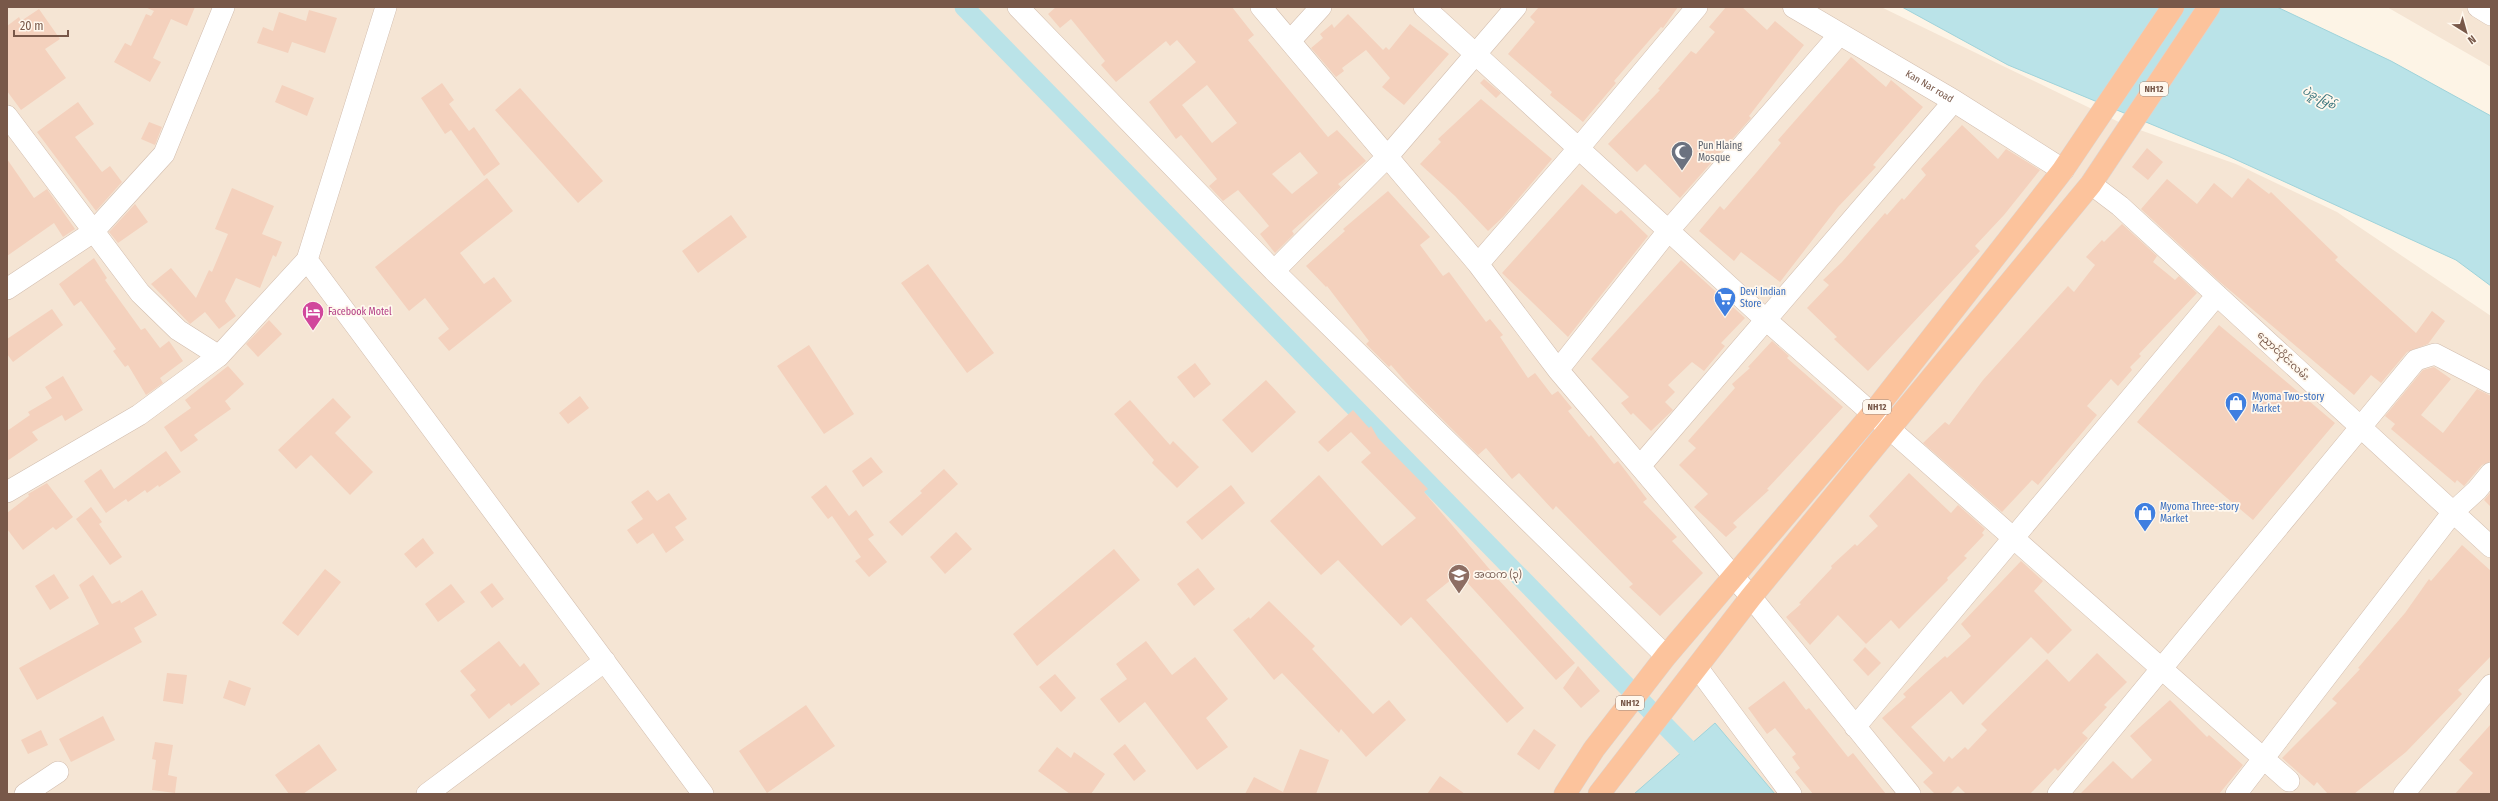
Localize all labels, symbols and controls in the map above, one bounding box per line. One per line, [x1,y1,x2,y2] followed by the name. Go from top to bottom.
[14,12,68,38] scale bar
[2446,12,2486,52] north arrow
[20,19,44,33] text: 20 m
[2465,32,2478,47] text: N
[1903,68,1955,105] street label: Kan Nar road
[2140,82,2168,96] road number: NH12
[2299,82,2339,115] water label: ပဲခူးမြစ်
[1669,139,1695,172] mosque icon: Pun Hlaing Mosque
[1698,140,1742,164] place label: Pun Hlaing Mosque
[1712,285,1738,318] supermarket icon: Devi Indian Store
[1740,286,1786,310] place label: Devi Indian Store
[300,299,326,332] hotel icon: Facebook Motel
[328,306,392,318] place label: Facebook Motel
[2253,327,2313,385] street label: ညောင်ဝိုင်းလမ်း
[2223,390,2249,423] shop icon: Myoma Two-story Market
[2252,391,2325,415] place label: Myoma Two-story Market
[1863,400,1891,414] road number: NH12
[2132,500,2158,533] shop icon: Myoma Three-story Market
[2160,501,2240,525] place label: Myoma Three-story Market
[1446,562,1472,595] school or university icon: အထက (၃)
[1474,568,1522,583] place label: အထက (၃)
[1616,696,1644,710] road number: NH12

